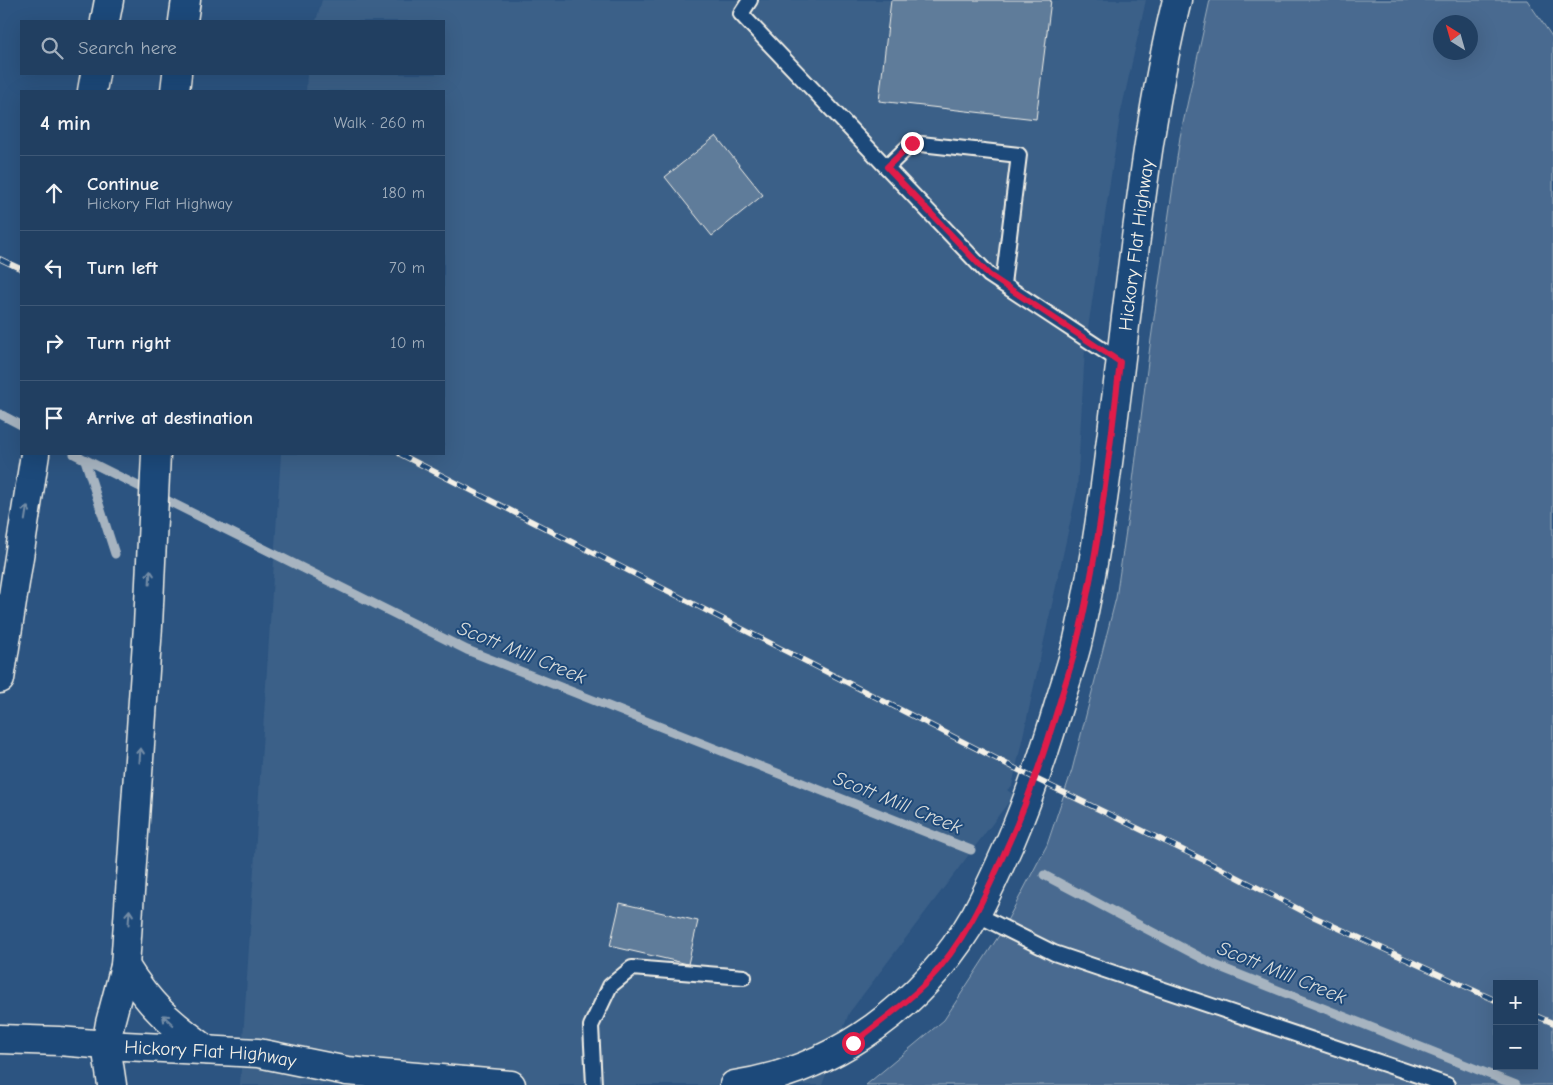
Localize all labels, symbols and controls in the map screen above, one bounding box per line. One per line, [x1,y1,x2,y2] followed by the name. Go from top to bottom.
[1433,15,1478,60] north arrow
[20,20,445,75] search box
[38,34,66,62] icon: search
[78,37,177,59] text: Search here
[40,111,91,135] text: 4 min
[334,114,425,132] text: Walk · 260 m
[901,132,924,155] route end
[1114,157,1159,332] street label: Hickory Flat Highway
[87,173,159,195] text: Continue
[40,179,68,207] icon: ahead
[382,184,425,202] text: 180 m
[87,195,233,213] text: Hickory Flat Highway
[40,254,68,282] icon: left
[87,257,158,279] text: Turn left
[389,259,425,277] text: 70 m
[40,329,68,357] icon: right
[87,332,171,354] text: Turn right
[390,334,425,352] text: 10 m
[40,404,68,432] icon: arrive
[87,407,253,429] text: Arrive at destination
[21,506,31,522] one-way arrow
[146,570,155,586] one-way arrow
[454,616,590,689] water label: Scott Mill Creek
[135,747,144,763] one-way arrow
[830,766,966,839] water label: Scott Mill Creek
[124,909,133,925] one-way arrow
[1214,936,1350,1009] water label: Scott Mill Creek
[1493,980,1538,1070] map controls
[1493,980,1538,1025] button: +
[162,1014,175,1026] one-way arrow
[1493,1025,1538,1070] button: −
[842,1032,865,1055] route start
[124,1036,299,1073] street label: Hickory Flat Highway

